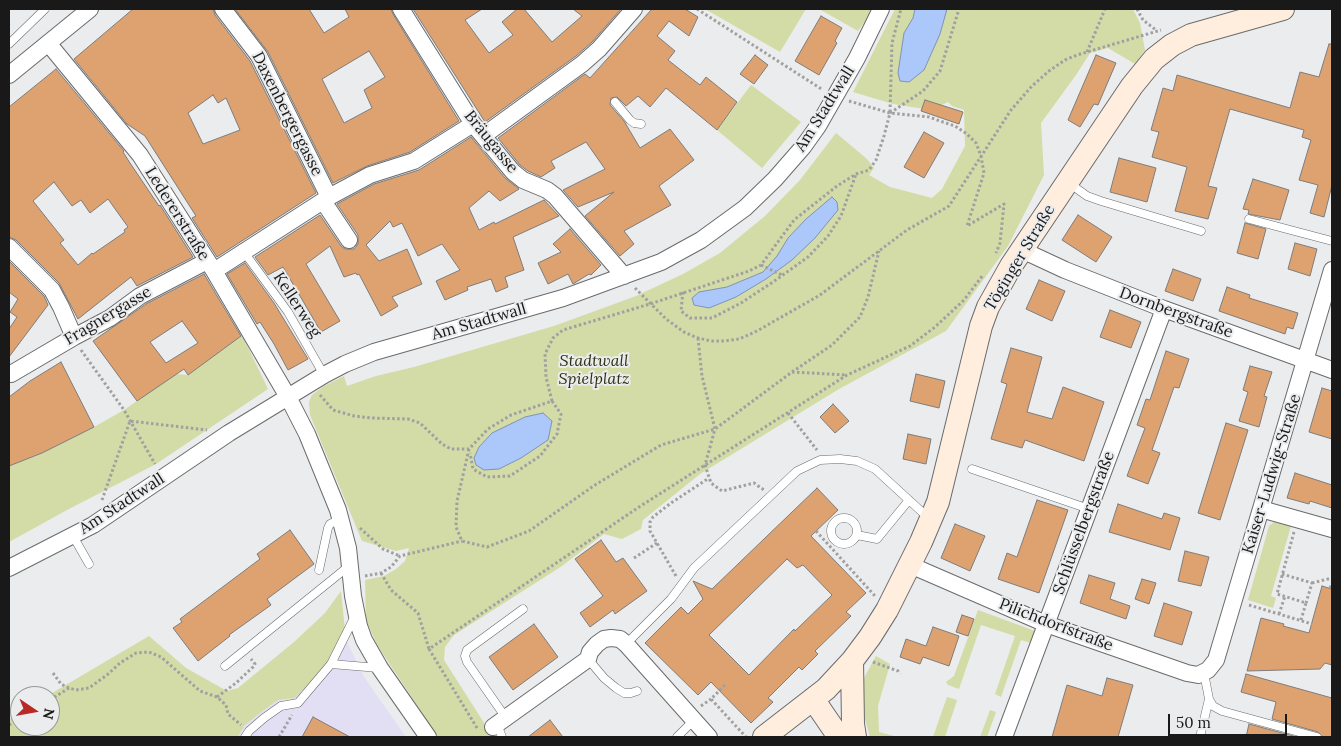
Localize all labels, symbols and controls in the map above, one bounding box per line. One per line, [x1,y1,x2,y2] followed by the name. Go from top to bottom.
[247,49,327,179] street label: Daxenbergergasse
[791,63,859,155] street label: Am Stadtwall
[460,107,522,177] street label: Bräugasse
[141,164,213,264] street label: Ledererstraße
[981,201,1059,315] street label: Töginger Straße
[269,269,325,341] street label: Kellerweg
[61,282,155,350] street label: Fragnergasse
[1116,283,1236,343] street label: Dornbergstraße
[429,299,529,345] street label: Am Stadtwall
[558,351,630,389] park label: Stadtwall Spielplatz
[1239,392,1305,556] street label: Kaiser-Ludwig-Straße
[1049,449,1119,597] street label: Schlüsselbergstraße
[76,469,168,539] street label: Am Stadtwall
[996,594,1116,656] street label: Pilichdorfstraße
[10,686,60,736] north arrow
[1171,704,1290,736] scale bar
[39,707,59,721] text: N
[1176,713,1211,732] text: 50 m

